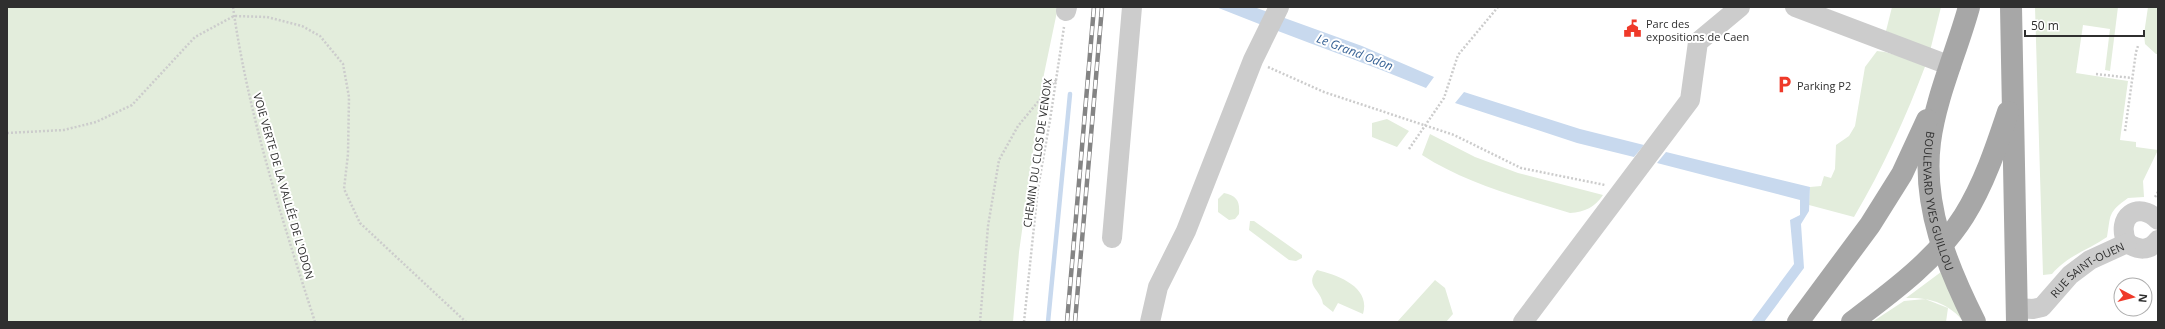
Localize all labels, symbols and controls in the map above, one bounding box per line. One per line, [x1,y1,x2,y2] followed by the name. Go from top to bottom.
[2025,12,2144,38] scale bar
[1646,16,1749,44] place label: Parc des expositions de Caen
[2031,17,2059,34] text: 50 m
[1623,19,1643,39] public building icon: Parc des expositions de Caen
[1314,30,1396,74] water label: Le Grand Odon
[1774,75,1794,95] parking icon: Parking P2
[1019,77,1055,228] street label: CHEMIN DU CLOS DE VENOIX
[1797,78,1851,93] place label: Parking P2
[250,91,318,281] street label: VOIE VERTE DE LA VALLÉE DE L'ODON
[1921,130,1958,273] street label: BOULEVARD YVES GUILLOU
[2046,238,2126,300] street label: RUE SAINT-OUEN
[2113,277,2153,317] north arrow
[2135,293,2151,304] text: N

